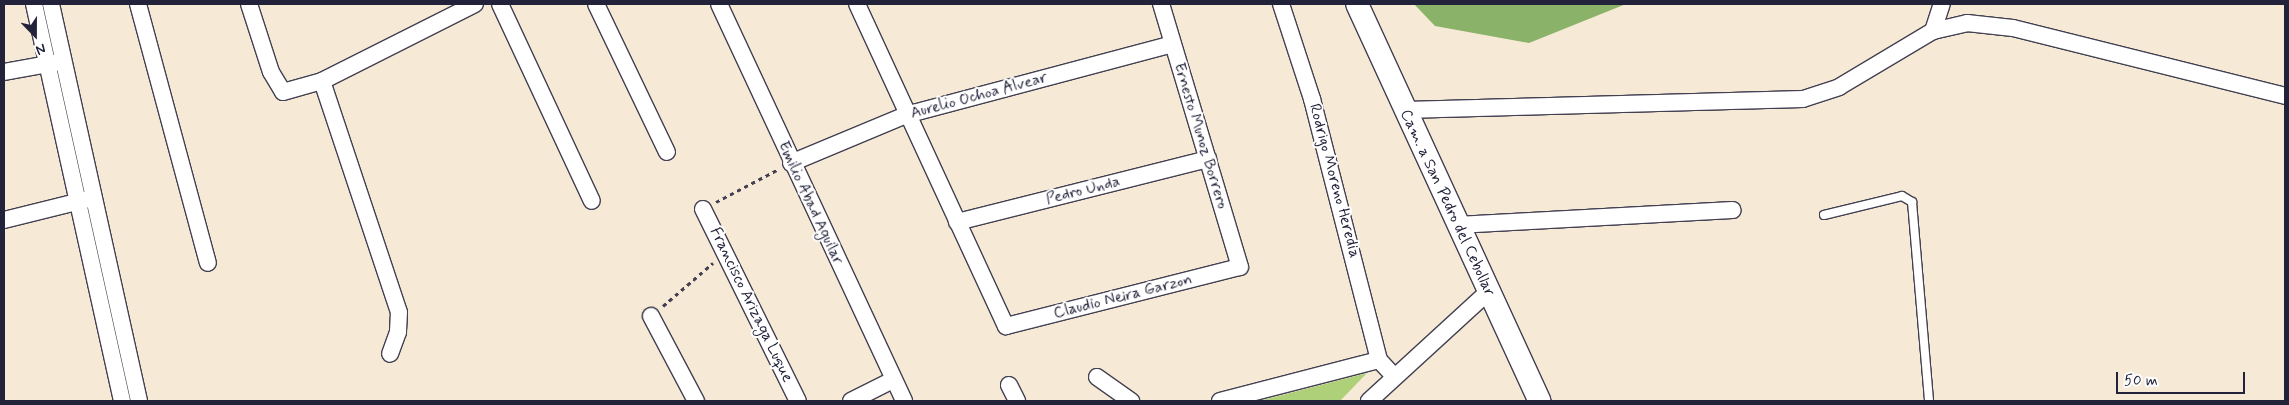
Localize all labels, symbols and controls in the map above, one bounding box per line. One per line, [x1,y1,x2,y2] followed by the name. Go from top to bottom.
[10,10,60,60] north arrow
[33,39,48,59] text: N
[1168,60,1232,212] street label: Ernesto Munoz Borrero
[908,68,1050,124] street label: Aurelio Ochoa Alvear
[1304,100,1364,262] street label: Rodrigo Moreno Heredia
[1394,104,1500,302] street label: Cam. a San Pedro del Cebollar
[773,139,847,267] street label: Emilio Abad Aguilar
[1044,173,1122,209] street label: Pedro Unda
[706,226,796,384] street label: Francisco Arizaga Luque
[1052,271,1194,323] street label: Claudio Neira Garzon
[2119,362,2248,394] scale bar
[2124,371,2158,391] text: 50 m

